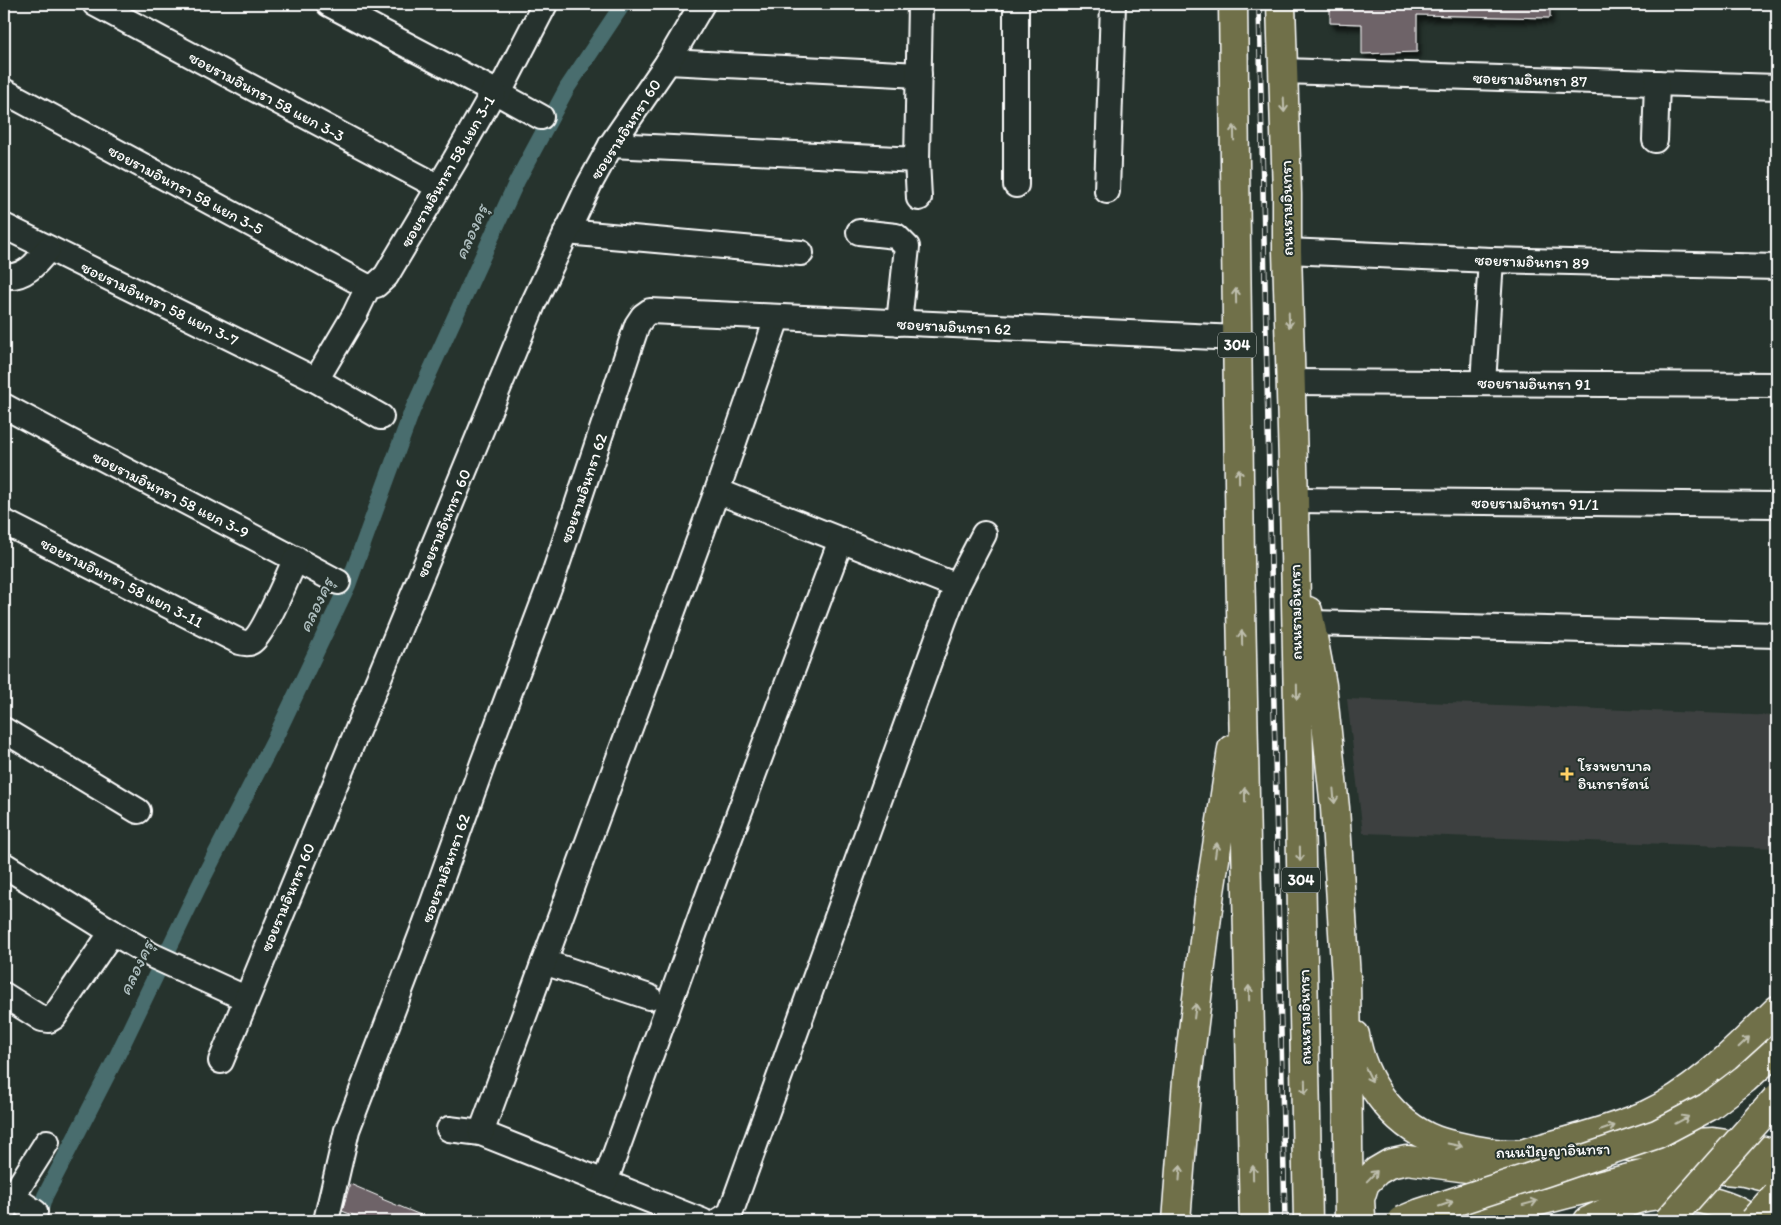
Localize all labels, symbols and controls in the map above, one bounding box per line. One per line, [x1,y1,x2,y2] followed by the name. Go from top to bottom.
[186,47,348,146] street label: ซอยรามอินทรา 58 แยก 3-3
[1473,68,1587,91] street label: ซอยรามอินทรา 87
[586,76,665,183] street label: ซอยรามอินทรา 60
[396,91,499,251] street label: ซอยรามอินทรา 58 แยก 3-1
[1279,96,1289,113] one-way arrow
[1229,126,1239,142] one-way arrow
[105,140,267,238] street label: ซอยรามอินทรา 58 แยก 3-5
[1276,160,1297,256] street label: ถนนรามอินทรา
[449,200,494,263] water label: คลองครุ
[1474,250,1590,273] street label: ซอยรามอินทรา 89
[78,257,242,350] street label: ซอยรามอินทรา 58 แยก 3-7
[1232,288,1241,304] one-way arrow
[1284,312,1293,328] one-way arrow
[896,314,1012,339] street label: ซอยรามอินทรา 62
[1218,332,1256,358] road number: 304
[1477,373,1591,394] street label: ซอยรามอินทรา 91
[556,430,611,545] street label: ซอยรามอินทรา 62
[89,447,252,542] street label: ซอยรามอินทรา 58 แยก 3-9
[412,466,475,580] street label: ซอยรามอินทรา 60
[1234,468,1244,484] one-way arrow
[1471,493,1599,514] street label: ซอยรามอินทรา 91/1
[37,533,207,632] street label: ซอยรามอินทรา 58 แยก 3-11
[1285,564,1306,660] street label: ถนนรามอินทรา
[293,573,340,636] water label: คลองครุ
[1237,631,1246,647] one-way arrow
[1292,684,1302,700] one-way arrow
[1577,756,1651,793] place label: โรงพยาบาล อินทรารัตน์
[1560,767,1574,781] marker: โรงพยาบาล อินทรารัตน์
[1240,787,1250,804] one-way arrow
[1330,788,1339,804] one-way arrow
[417,811,474,925] street label: ซอยรามอินทรา 62
[256,840,319,954] street label: ซอยรามอินทรา 60
[1211,842,1221,858] one-way arrow
[1295,846,1305,862] one-way arrow
[1282,868,1320,892] road number: 304
[113,936,160,999] water label: คลองครุ
[1294,969,1315,1065] street label: ถนนรามอินทรา
[1244,985,1254,1001] one-way arrow
[1190,1003,1200,1019] one-way arrow
[1738,1036,1751,1048] one-way arrow
[1364,1068,1374,1083] one-way arrow
[1300,1078,1310,1095] one-way arrow
[1674,1115,1689,1124] one-way arrow
[1600,1122,1616,1132] one-way arrow
[1496,1139,1610,1162] street label: ถนนปัญญาอินทรา
[1446,1140,1462,1150] one-way arrow
[1175,1165,1185,1181] one-way arrow
[1248,1165,1258,1181] one-way arrow
[1366,1170,1378,1182] one-way arrow
[1438,1198,1454,1208] one-way arrow
[1522,1198,1538,1207] one-way arrow

